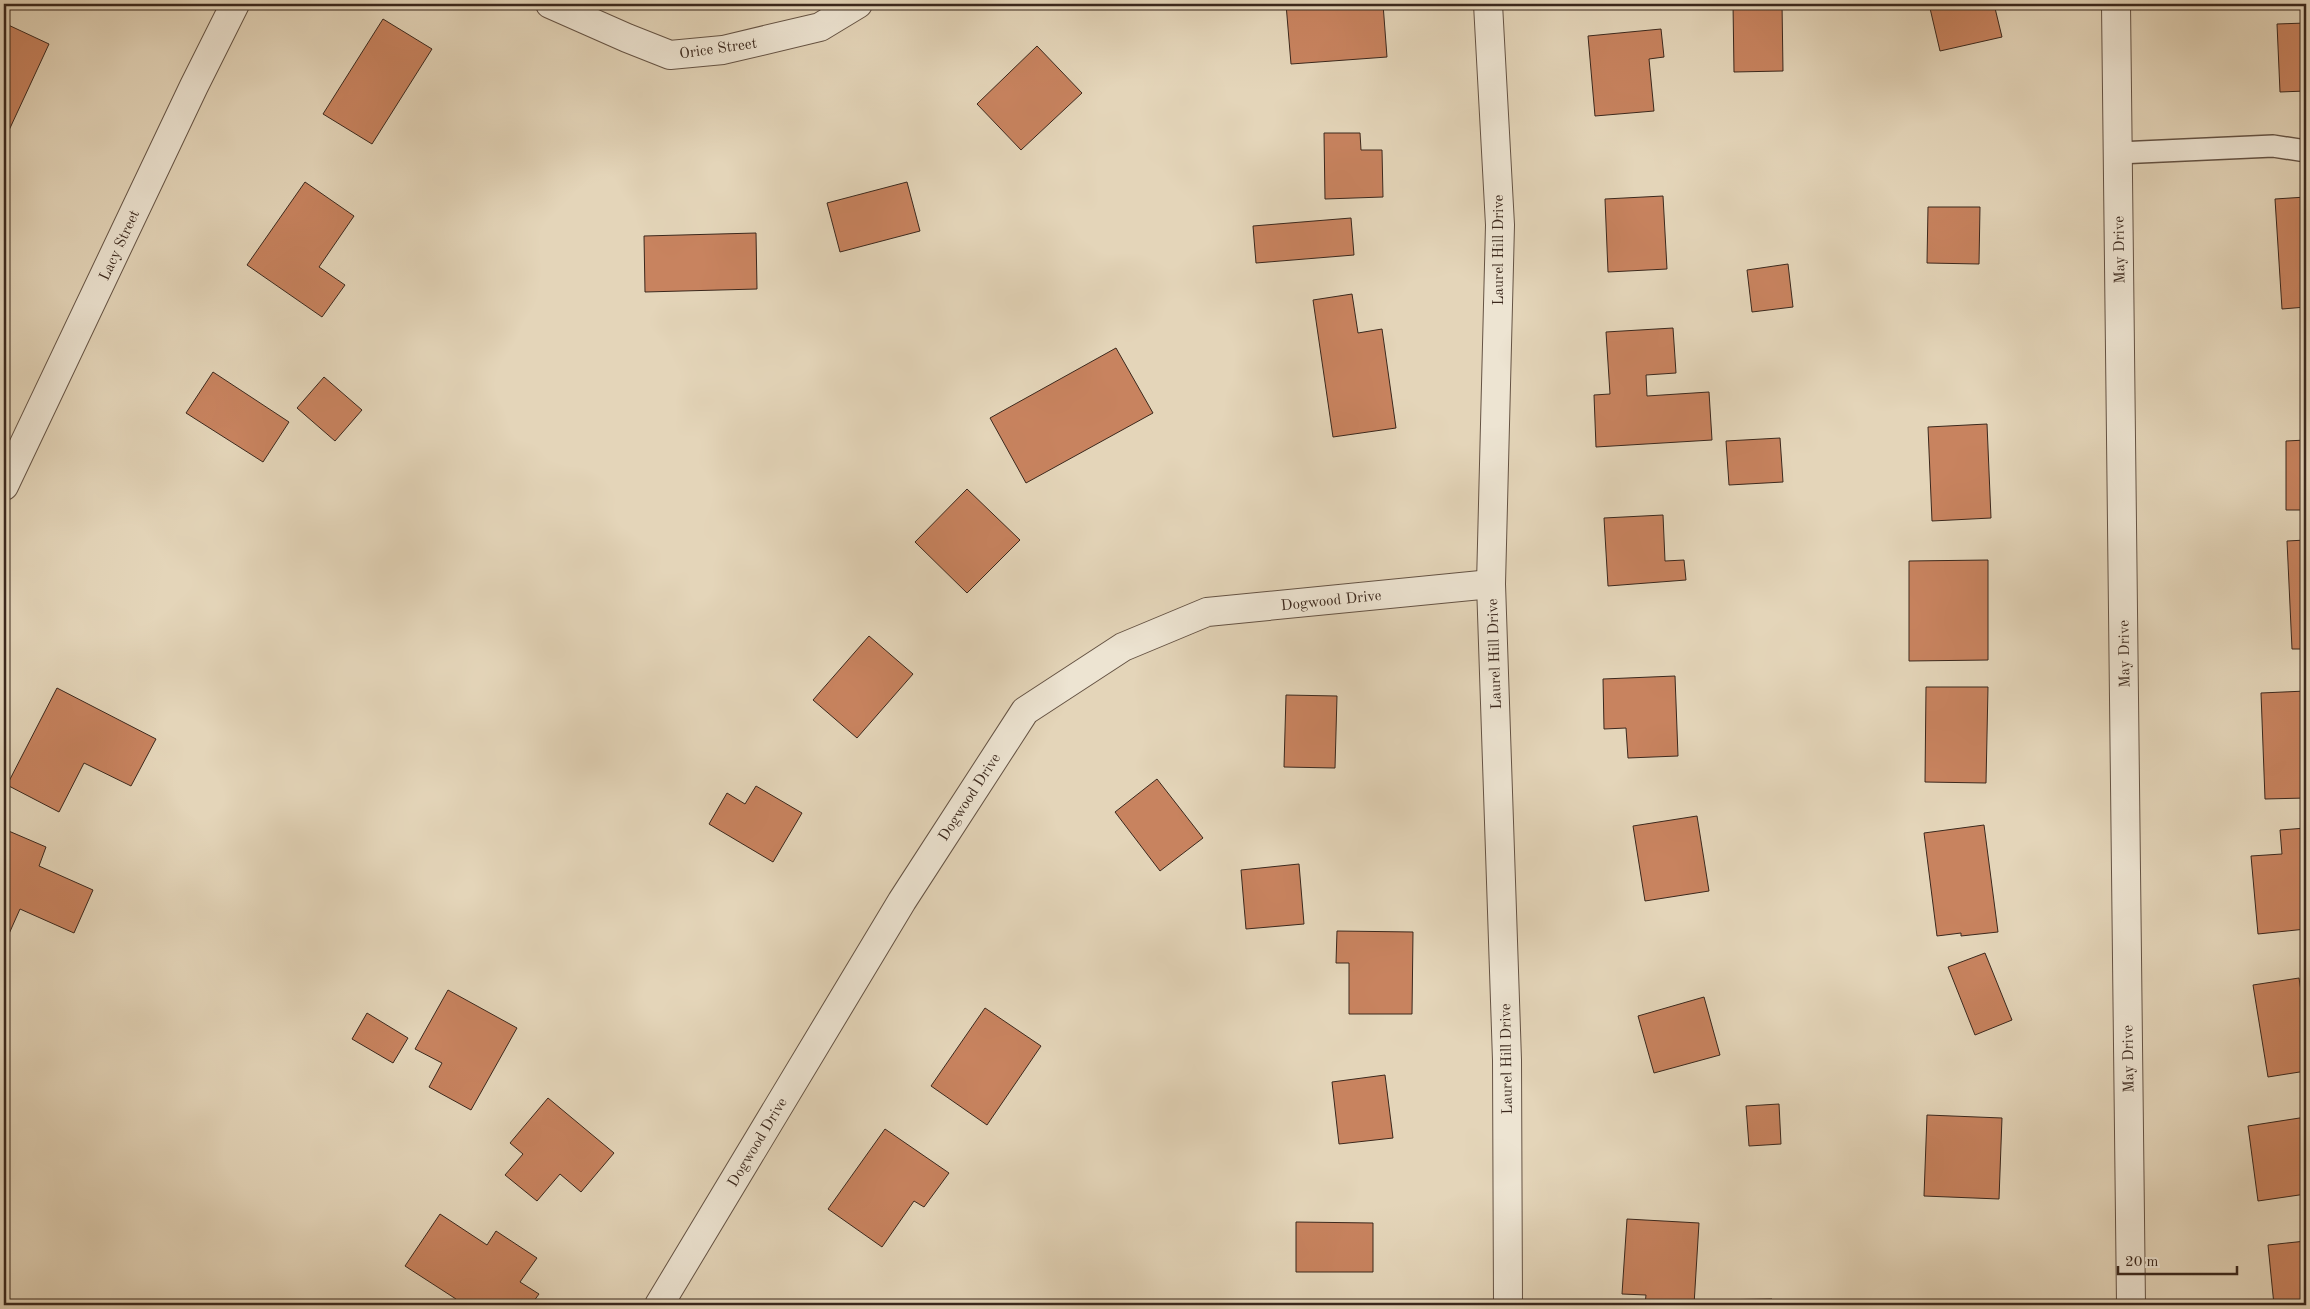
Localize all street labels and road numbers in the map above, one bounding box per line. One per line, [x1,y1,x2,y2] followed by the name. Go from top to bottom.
[678,37,758,62] street label: Orice Street
[1492,194,1507,305] street label: Laurel Hill Drive
[98,208,143,283] street label: Lacy Street
[2112,216,2129,284] street label: May Drive
[1280,589,1382,614] street label: Dogwood Drive
[1486,598,1505,710] street label: Laurel Hill Drive
[2117,620,2134,688] street label: May Drive
[936,751,1004,844] street label: Dogwood Drive
[1499,1003,1516,1115] street label: Laurel Hill Drive
[2121,1025,2138,1093] street label: May Drive
[726,1095,791,1190] street label: Dogwood Drive

